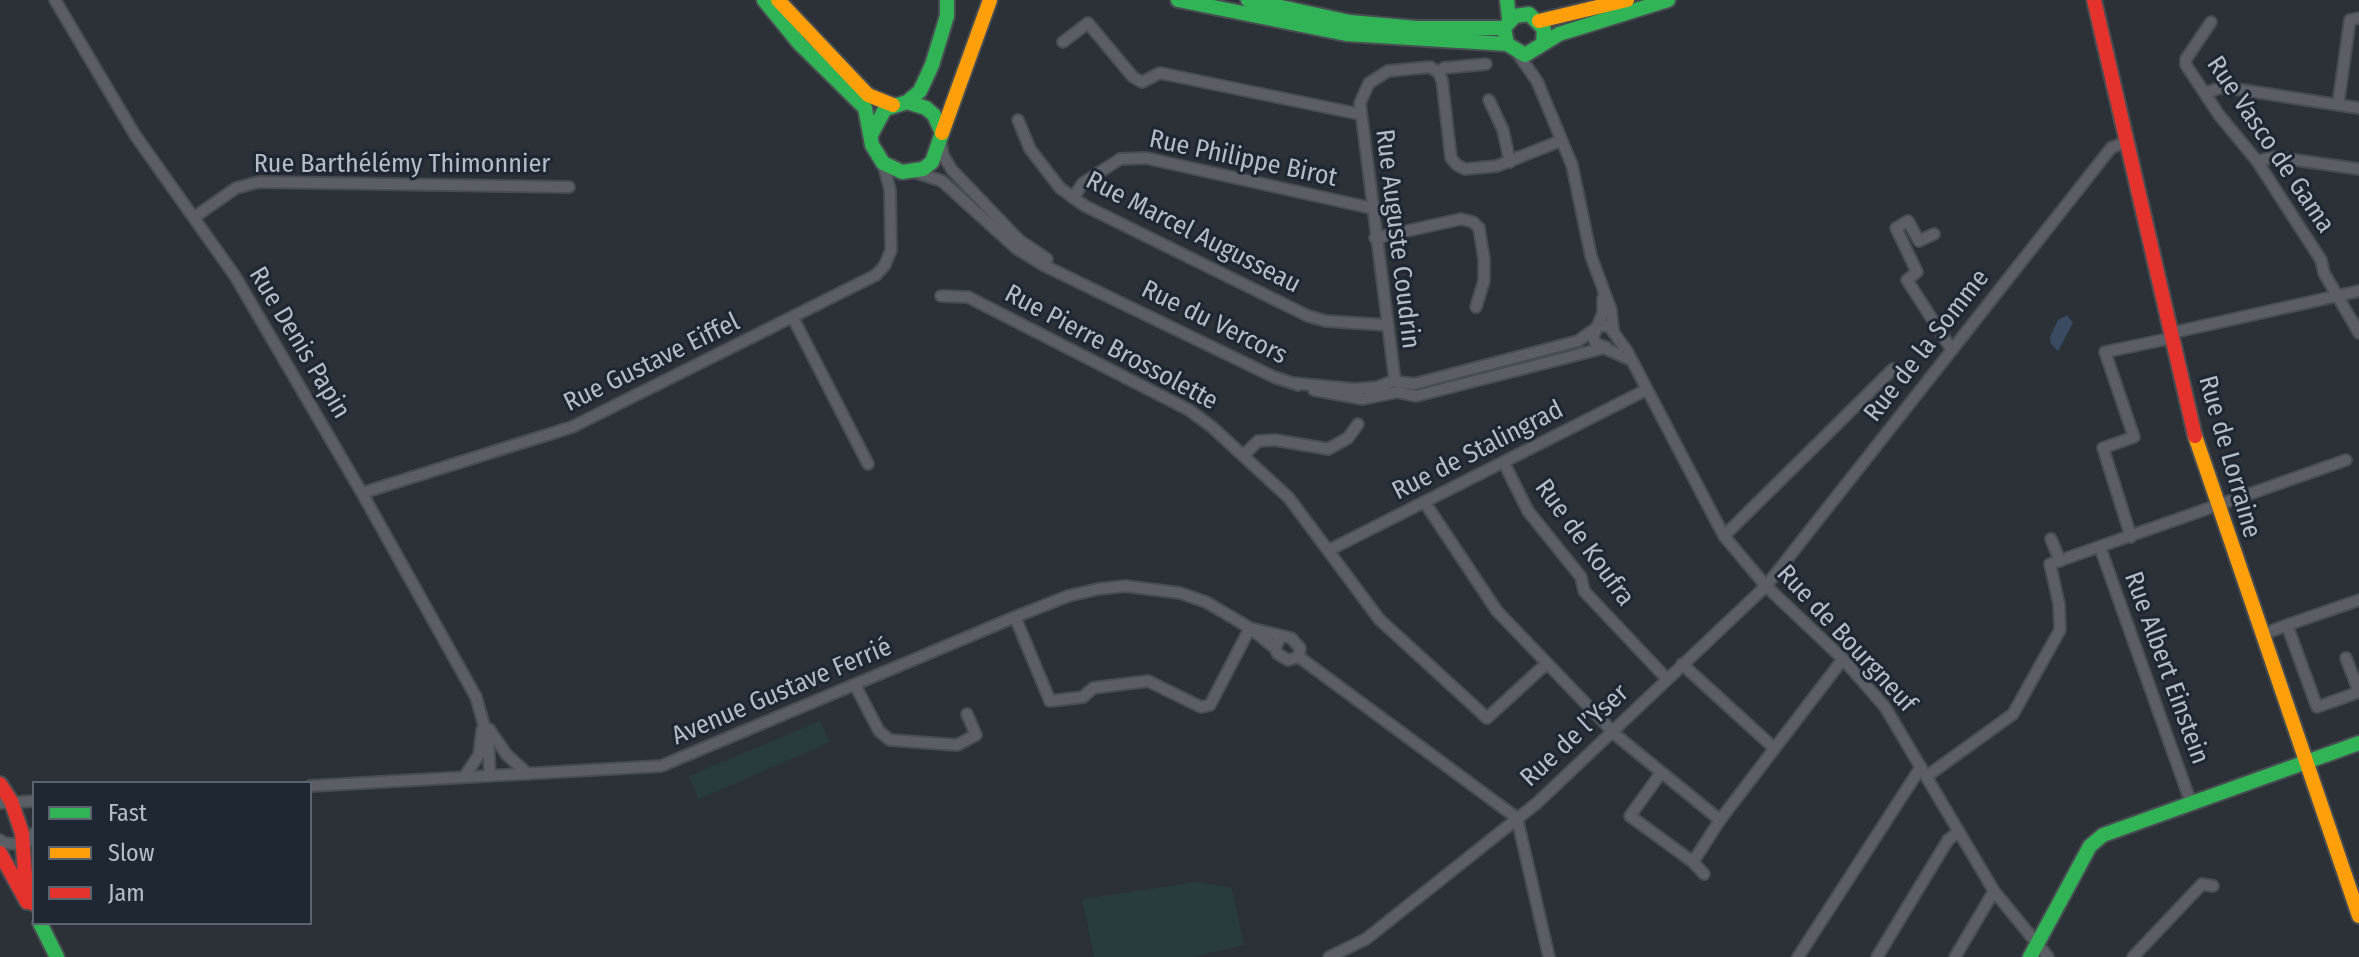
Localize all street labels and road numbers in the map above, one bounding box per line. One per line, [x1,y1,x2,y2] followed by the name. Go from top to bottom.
[2199,51,2341,239] street label: Rue Vasco de Gama
[1146,124,1340,194] street label: Rue Philippe Birot
[1368,127,1426,351] street label: Rue Auguste Coudrin
[254,149,550,181] street label: Rue Barthélémy Thimonnier
[1081,165,1305,301] street label: Rue Marcel Augusseau
[242,262,356,424] street label: Rue Denis Papin
[1858,264,1996,428] street label: Rue de la Somme
[1136,274,1292,372] street label: Rue du Vercors
[999,279,1223,417] street label: Rue Pierre Brossolette
[559,307,745,419] street label: Rue Gustave Eiffel
[2191,372,2267,542] street label: Rue de Lorraine
[1387,395,1569,507] street label: Rue de Stalingrad
[1528,473,1640,613] street label: Rue de Koufra
[1770,559,1922,719] street label: Rue de Bourgneuf
[2117,568,2215,768] street label: Rue Albert Einstein
[667,632,897,752] street label: Avenue Gustave Ferrié
[1514,678,1636,794] street label: Rue de l’Yser

